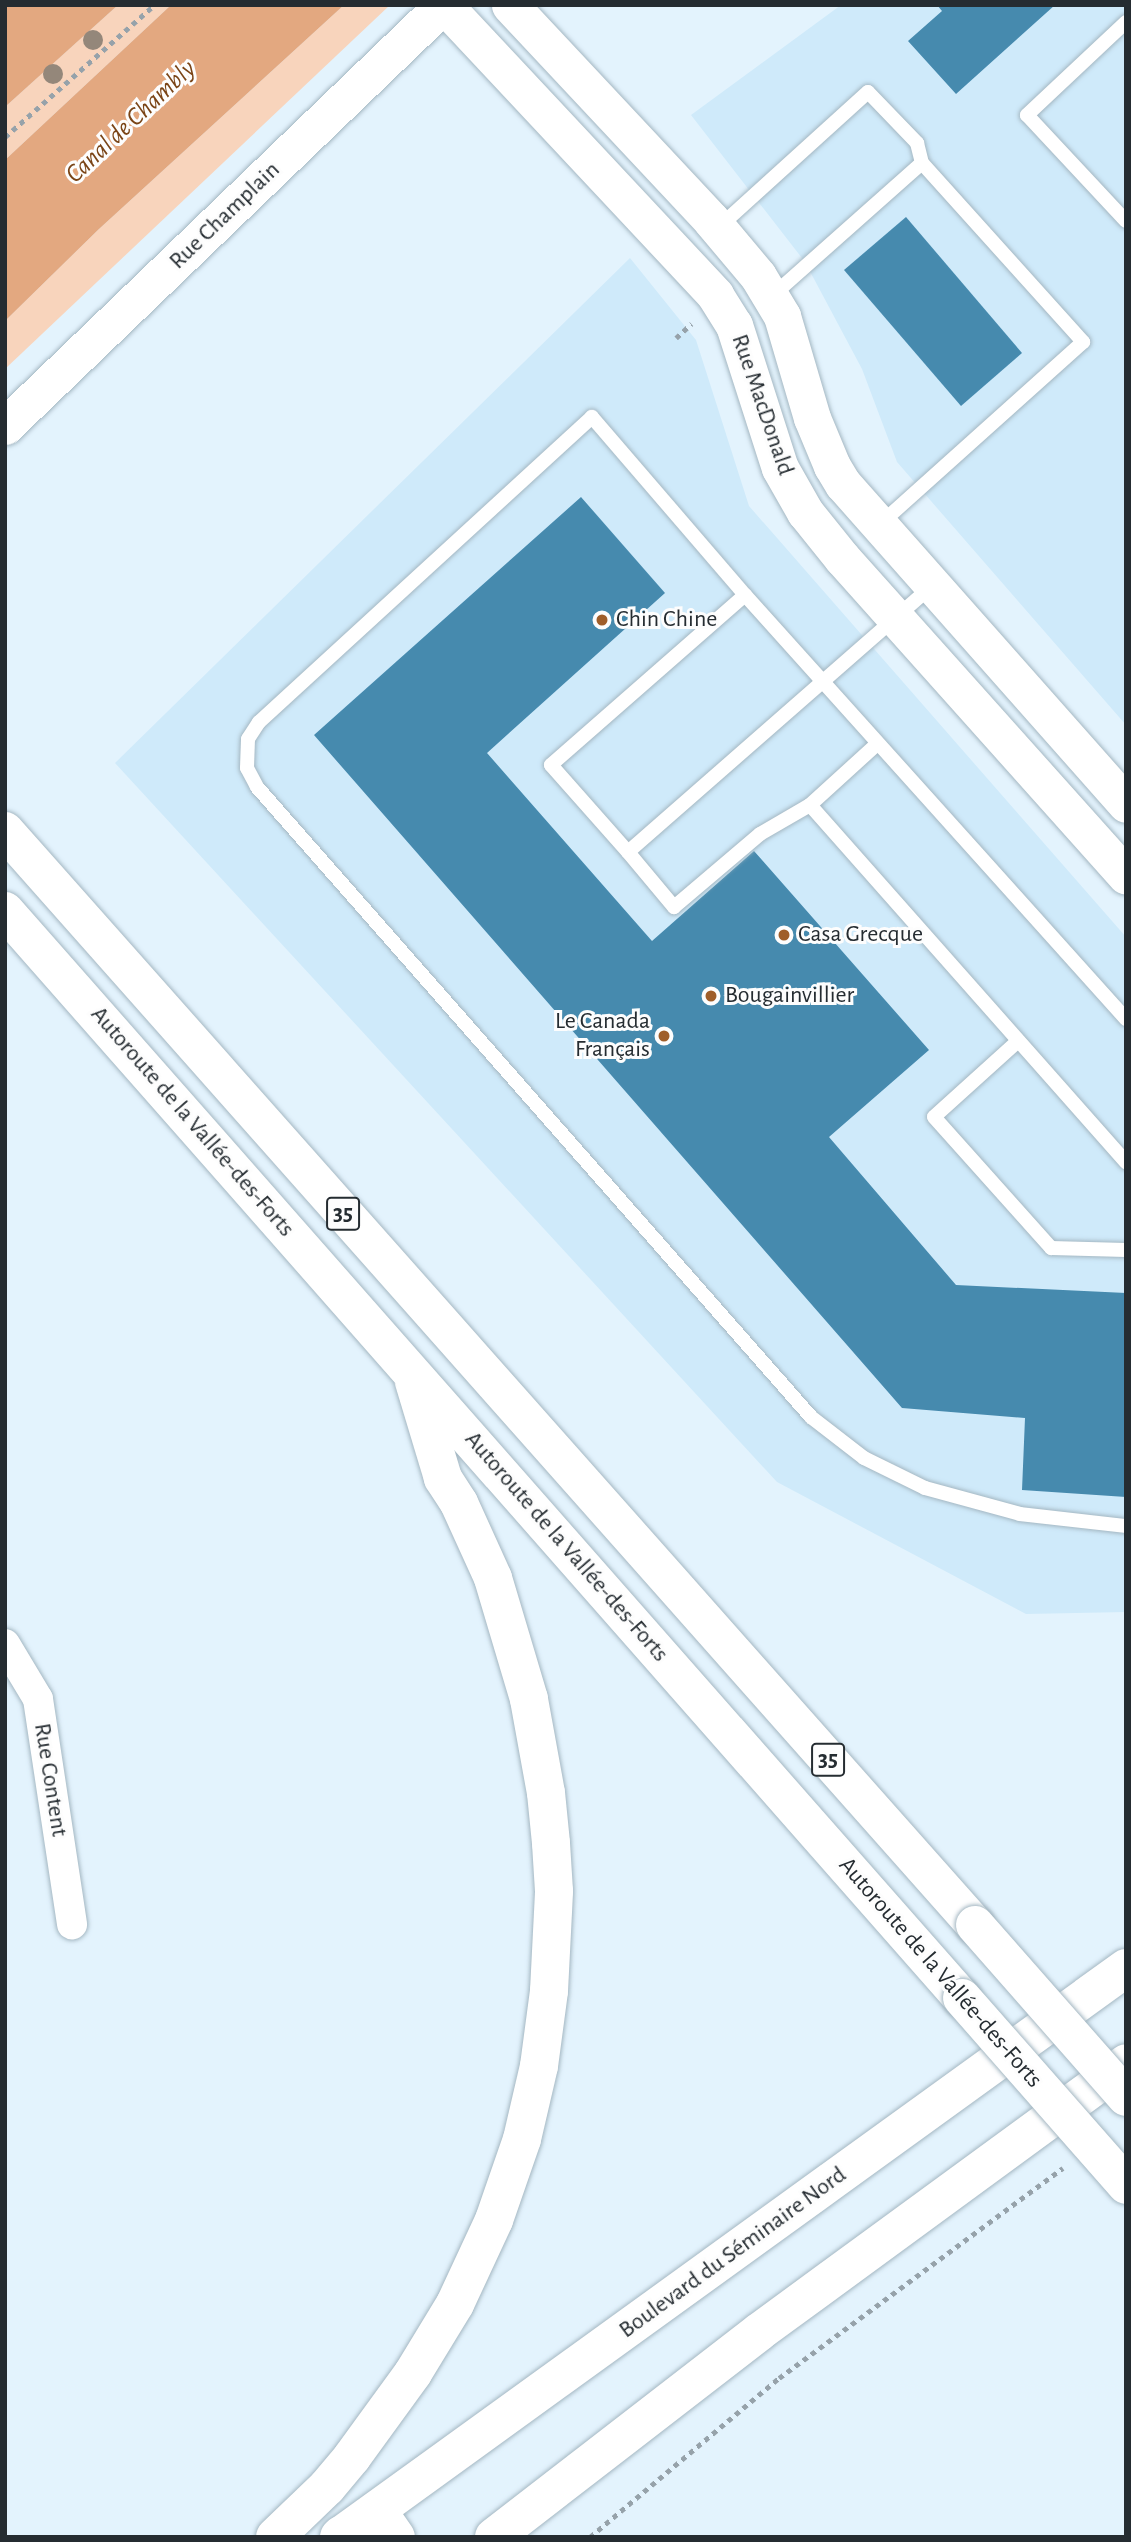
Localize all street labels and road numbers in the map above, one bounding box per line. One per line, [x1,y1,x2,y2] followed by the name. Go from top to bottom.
[164,156,286,276] street label: Rue Champlain
[724,331,800,479] street label: Rue MacDonald
[84,1001,300,1243] street label: Autoroute de la Vallée-des-Forts
[326,1194,360,1233] road number: 35
[458,1426,674,1668] street label: Autoroute de la Vallée-des-Forts
[27,1721,73,1839] street label: Rue Content
[810,1740,846,1779] road number: 35
[832,1852,1048,2094] street label: Autoroute de la Vallée-des-Forts
[614,2161,852,2345] street label: Boulevard du Séminaire Nord

